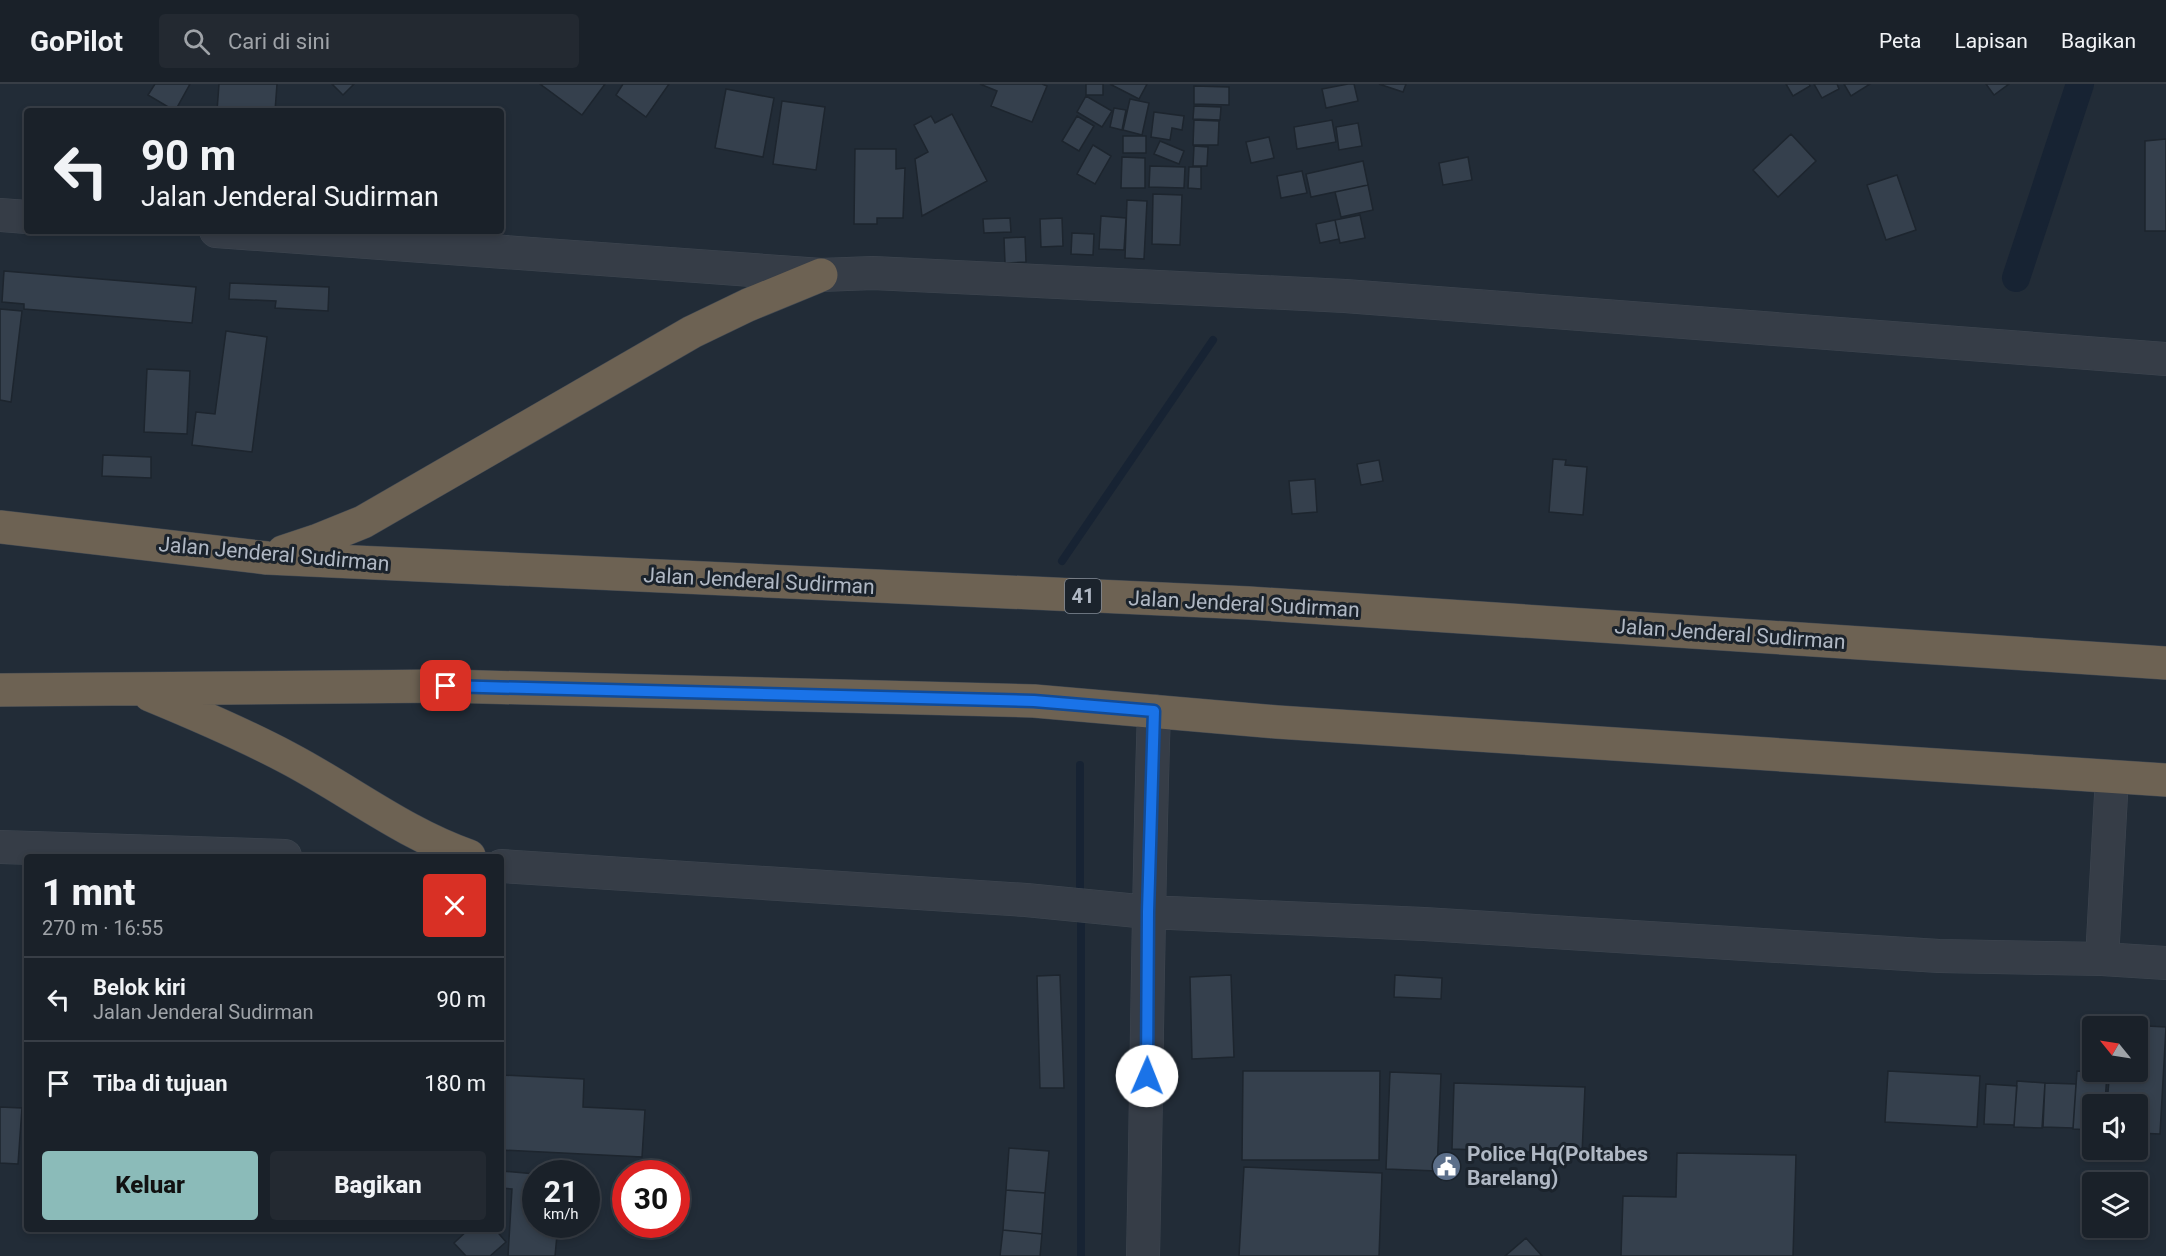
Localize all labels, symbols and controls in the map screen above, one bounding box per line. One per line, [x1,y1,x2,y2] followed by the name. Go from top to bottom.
[159,14,579,68] search box
[30,25,123,58] text: GoPilot
[180,25,213,58] icon: search
[228,29,330,54] text: Cari di sini
[1879,29,1921,53] text: Peta
[1954,29,2028,53] text: Lapisan
[2061,29,2136,53] text: Bagikan
[141,131,236,180] text: 90 m
[42,132,120,210] icon: left
[141,181,439,213] text: Jalan Jenderal Sudirman
[158,532,390,576] street label: Jalan Jenderal Sudirman
[643,563,875,599] street label: Jalan Jenderal Sudirman
[1065,579,1101,613] road number: 41
[1128,586,1360,622] street label: Jalan Jenderal Sudirman
[1614,614,1846,654] street label: Jalan Jenderal Sudirman
[420,660,471,711] pin
[429,669,462,702] icon: arrive
[42,872,135,914] text: 1 mnt
[423,874,486,937] button: close
[42,916,163,940] text: 270 m · 16:55
[93,975,186,1000] text: Belok kiri
[42,983,75,1016] icon: left
[437,987,486,1012] text: 90 m
[93,1000,314,1024] text: Jalan Jenderal Sudirman
[2082,1016,2148,1082] north arrow
[2082,1016,2148,1238] map controls
[1115,1044,1179,1108] position arrow
[42,1067,75,1100] icon: arrive
[93,1071,228,1096] text: Tiba di tujuan
[424,1071,486,1096] text: 180 m
[2082,1094,2148,1160] button: sound
[1467,1142,1648,1190] place label: Police Hq(Poltabes Barelang)
[1430,1150,1462,1182] public building icon: Police Hq(Poltabes Barelang)
[42,1151,258,1220] button: Keluar
[270,1151,486,1220] button: Bagikan
[612,1160,690,1238] speed limit sign: 30
[2082,1172,2148,1238] button: layers
[544,1174,578,1209] text: 21
[543,1205,579,1223] text: km/h

